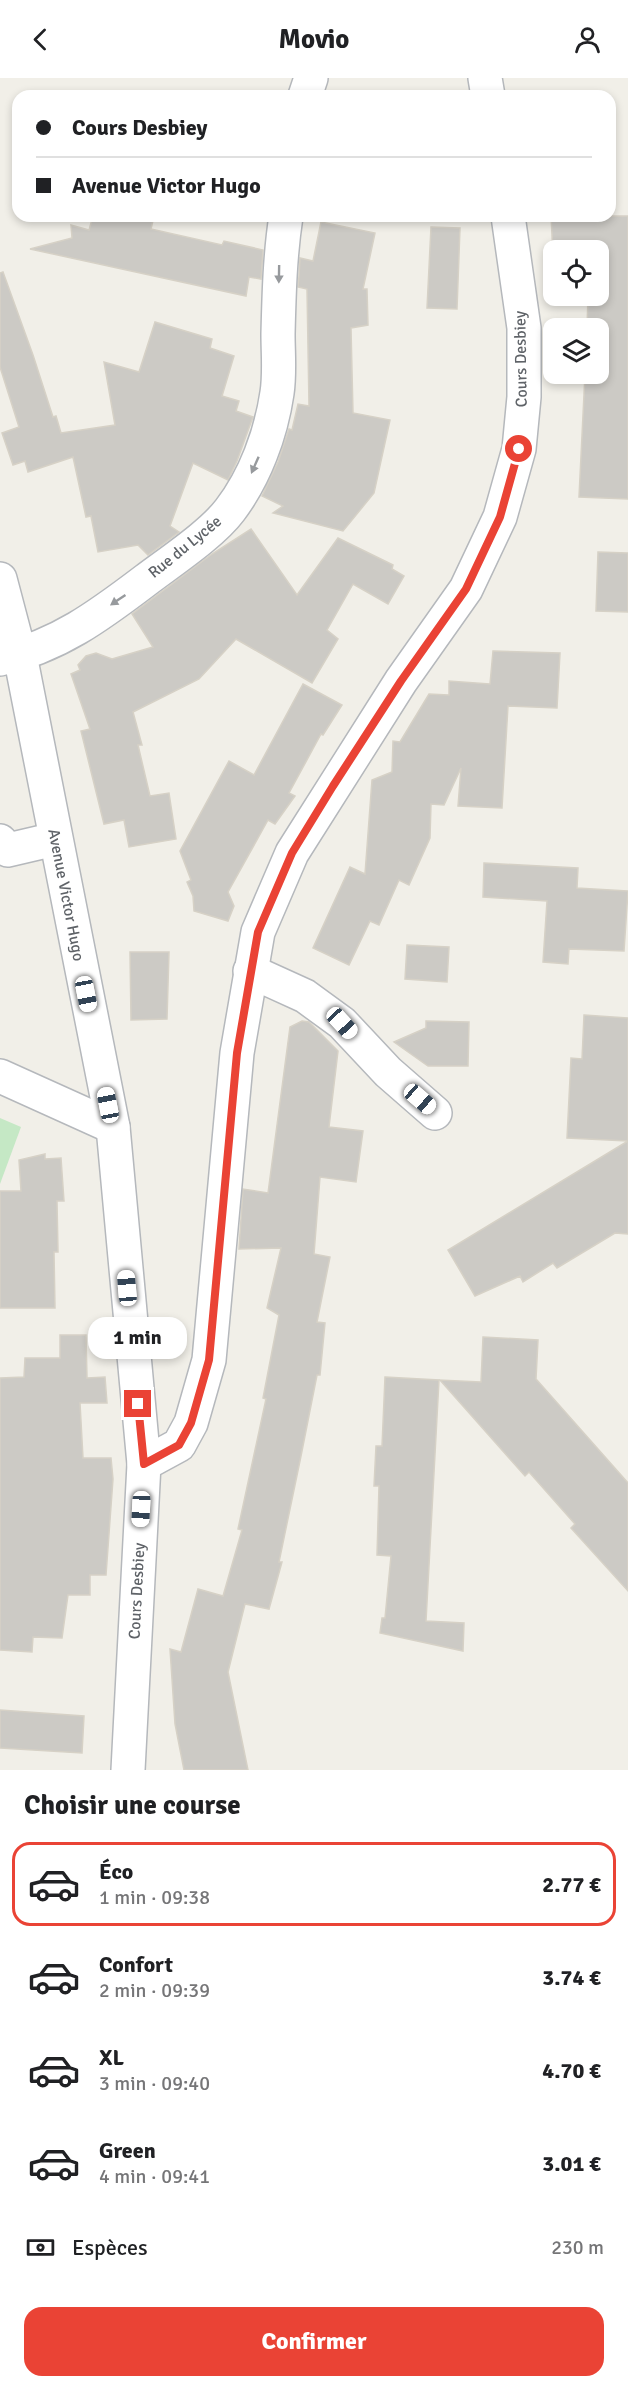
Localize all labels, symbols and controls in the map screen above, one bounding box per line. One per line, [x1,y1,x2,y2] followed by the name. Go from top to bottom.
[24,23,57,56] icon: back
[279,23,349,56] text: Movio
[571,23,604,56] icon: person
[72,114,208,141] text: Cours Desbiey
[72,172,261,199] text: Avenue Victor Hugo
[543,240,609,384] map controls
[543,240,609,306] button: locate
[275,265,284,284] one-way arrow
[510,310,532,407] street label: Cours Desbiey
[543,318,609,384] button: layers
[505,435,532,462] route start
[250,457,260,475] one-way arrow
[144,511,226,583] street label: Rue du Lycée
[111,594,127,606] one-way arrow
[43,827,89,963] street label: Avenue Victor Hugo
[74,975,98,1013] car
[323,1004,361,1042] car
[401,1080,439,1118] car
[96,1086,120,1124] car
[116,1269,138,1307] car
[88,1317,188,1359] callout: 1 min
[113,1325,162,1350] text: 1 min
[124,1390,151,1417] route end
[131,1491,151,1527] car
[124,1542,150,1640] street label: Cours Desbiey
[24,1789,241,1822] text: Choisir une course
[27,1857,81,1911] icon: car
[99,1858,133,1885] text: Éco
[542,1871,601,1898] text: 2.77 €
[99,1885,210,1910] text: 1 min · 09:38
[27,1950,81,2004] icon: car
[99,1951,173,1978] text: Confort
[542,1964,601,1991] text: 3.74 €
[99,1978,210,2003] text: 2 min · 09:39
[27,2043,81,2097] icon: car
[99,2044,124,2071] text: XL
[542,2057,601,2084] text: 4.70 €
[99,2071,210,2096] text: 3 min · 09:40
[27,2136,81,2190] icon: car
[99,2137,156,2164] text: Green
[542,2150,601,2177] text: 3.01 €
[99,2164,210,2189] text: 4 min · 09:41
[24,2231,57,2264] icon: cash
[72,2234,148,2261] text: Espèces
[551,2235,604,2260] text: 230 m
[24,2307,604,2376] button: Confirmer

